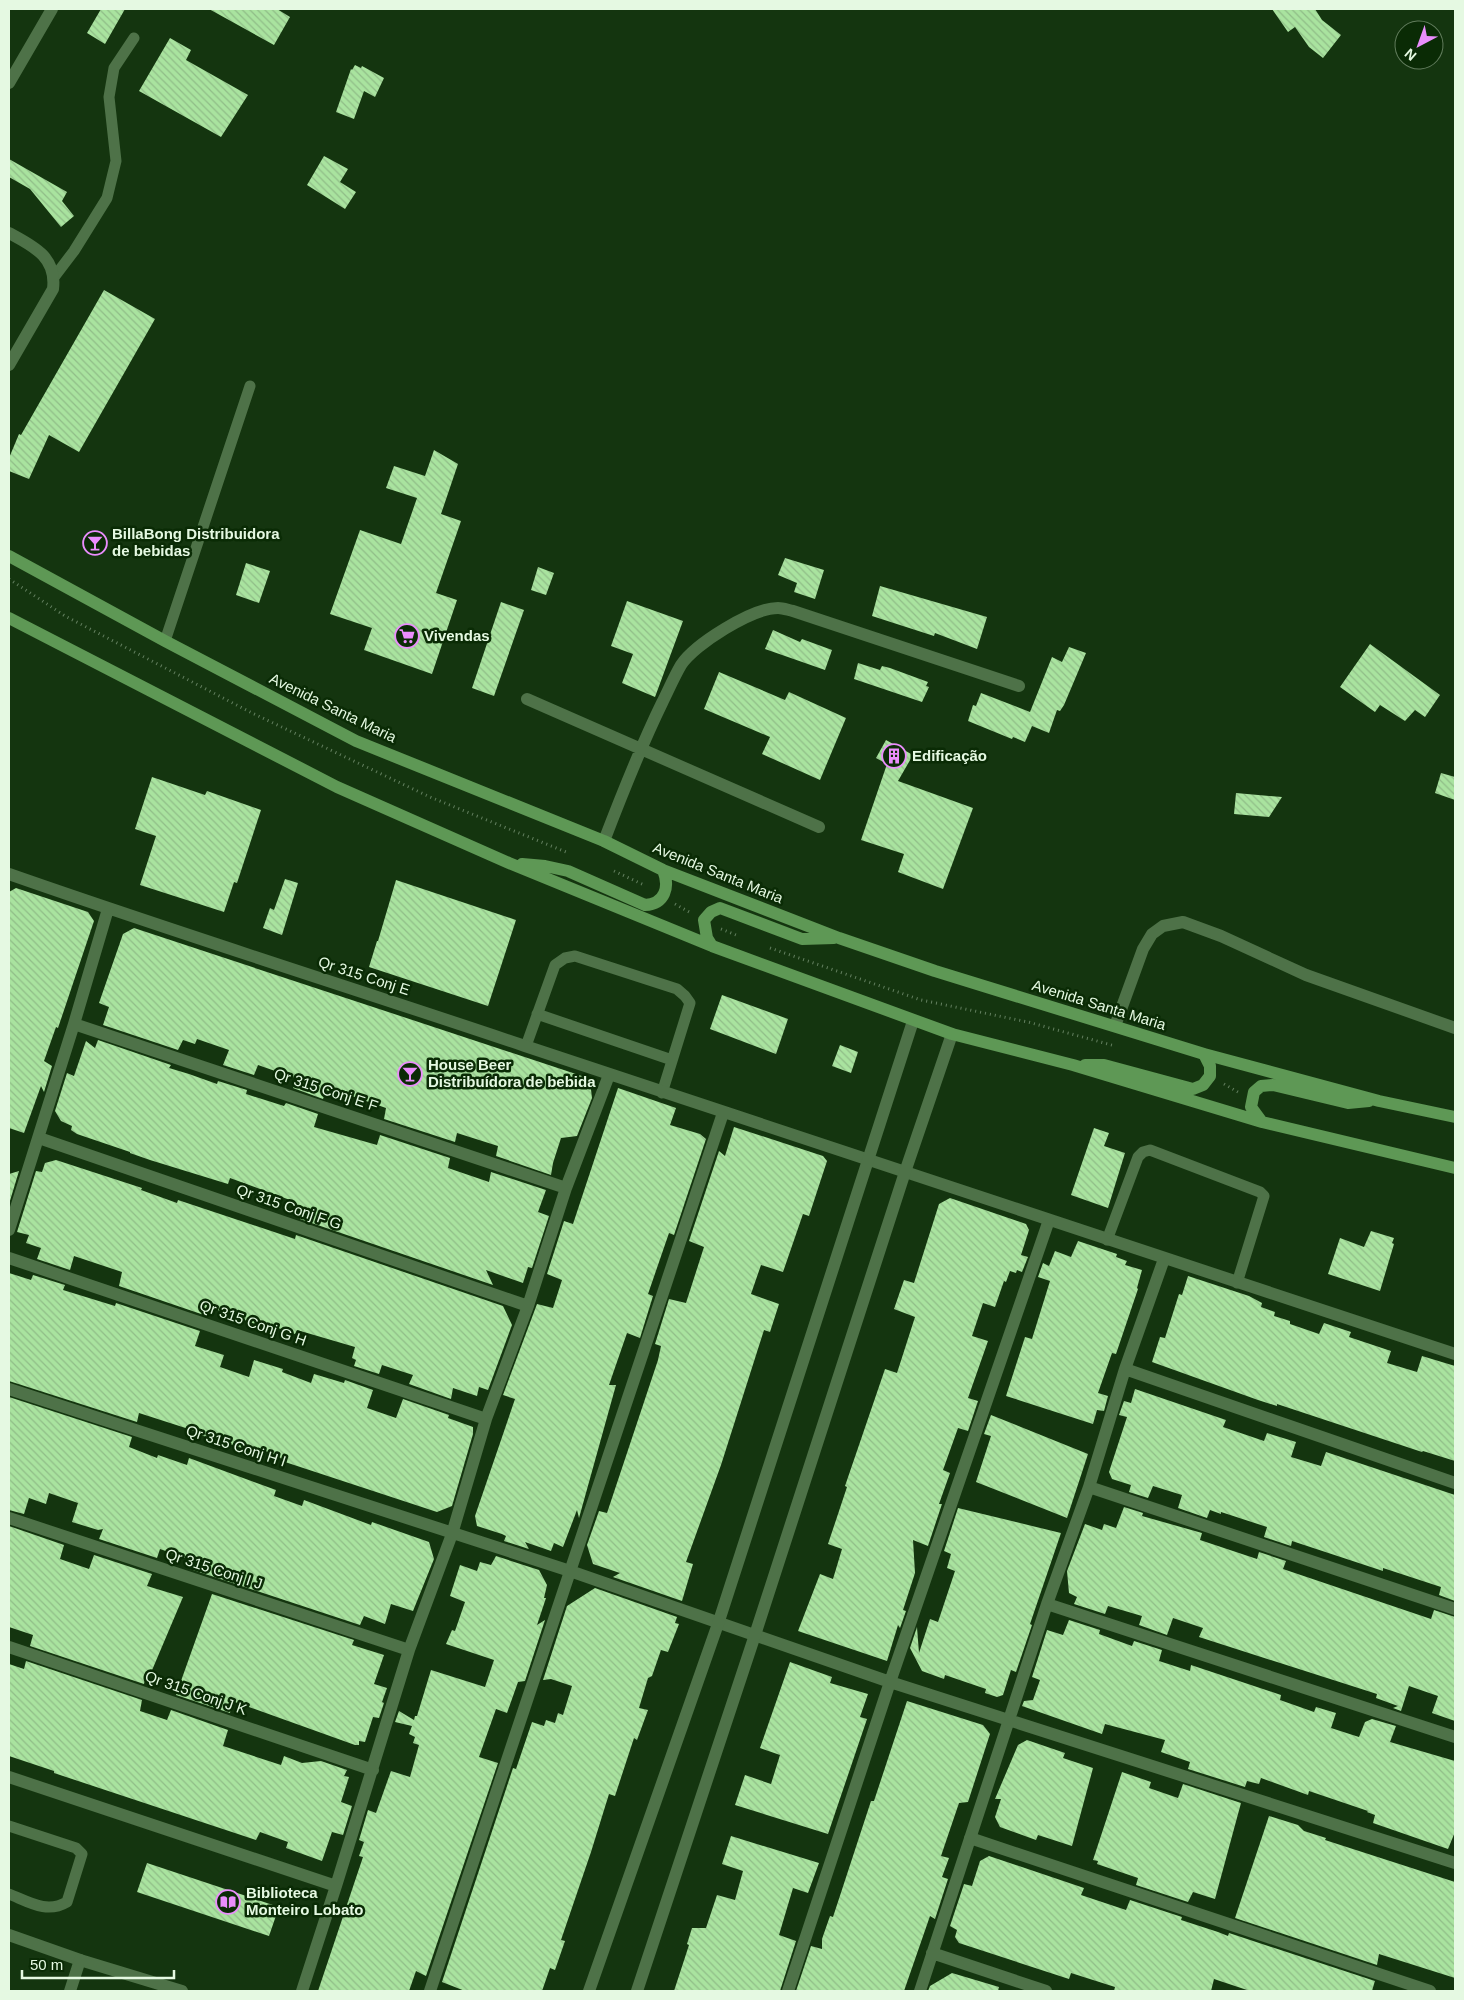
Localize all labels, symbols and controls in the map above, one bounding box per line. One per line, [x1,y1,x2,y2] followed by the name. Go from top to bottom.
[1394,20,1444,70] north arrow
[1401,45,1420,64] text: N
[112,525,280,559] place label: BillaBong Distribuidora de bebidas
[82,530,108,556] bar icon: BillaBong Distribuidora de bebidas
[394,623,420,649] supermarket icon: Vivendas
[424,627,490,644] place label: Vivendas
[267,669,400,746] street label: Avenida Santa Maria
[881,743,907,769] building icon: Edificação
[912,747,987,764] place label: Edificação
[651,839,786,907] street label: Avenida Santa Maria
[316,953,412,998] street label: Qr 315 Conj E
[1030,976,1169,1033] street label: Avenida Santa Maria
[428,1056,596,1090] place label: House Beer Distribuídora de bebida
[397,1061,423,1087] bar icon: House Beer Distribuídora de bebida
[272,1065,380,1114] street label: Qr 315 Conj E F
[234,1181,344,1232] street label: Qr 315 Conj F G
[198,1296,309,1349] street label: Qr 315 Conj G H
[184,1421,288,1470] street label: Qr 315 Conj H I
[164,1545,265,1592] street label: Qr 315 Conj I J
[143,1667,249,1718] street label: Qr 315 Conj J K
[246,1884,363,1918] place label: Biblioteca Monteiro Lobato
[215,1889,241,1915] library icon: Biblioteca Monteiro Lobato
[22,1948,175,1980] scale bar
[30,1956,63,1973] text: 50 m

